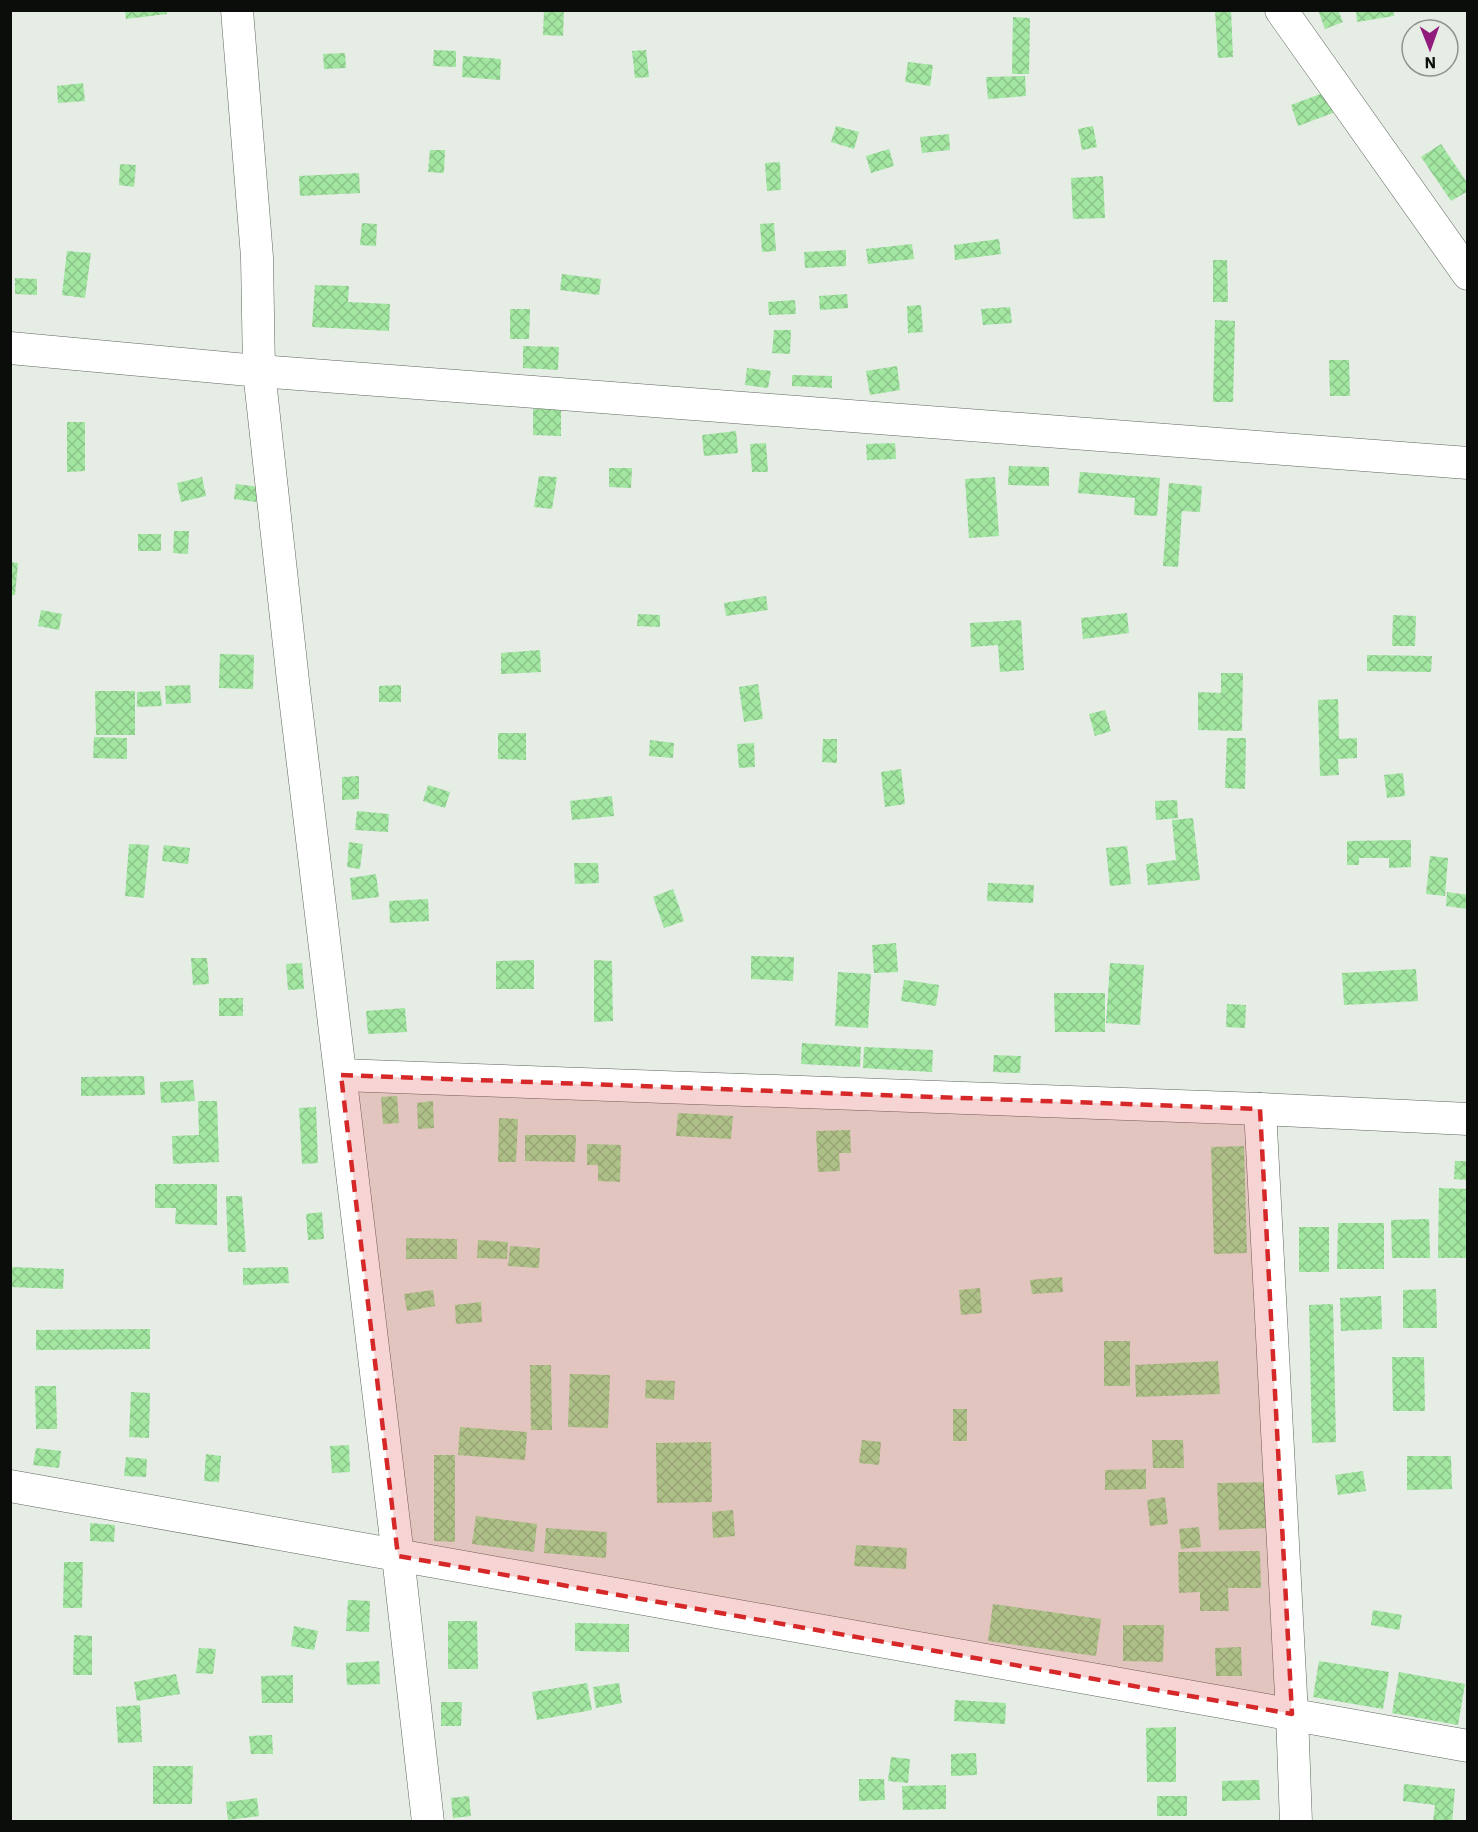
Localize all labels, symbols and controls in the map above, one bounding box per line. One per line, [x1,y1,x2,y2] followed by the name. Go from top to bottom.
[1400,18,1460,78] north arrow
[1424,53,1436,73] text: N

